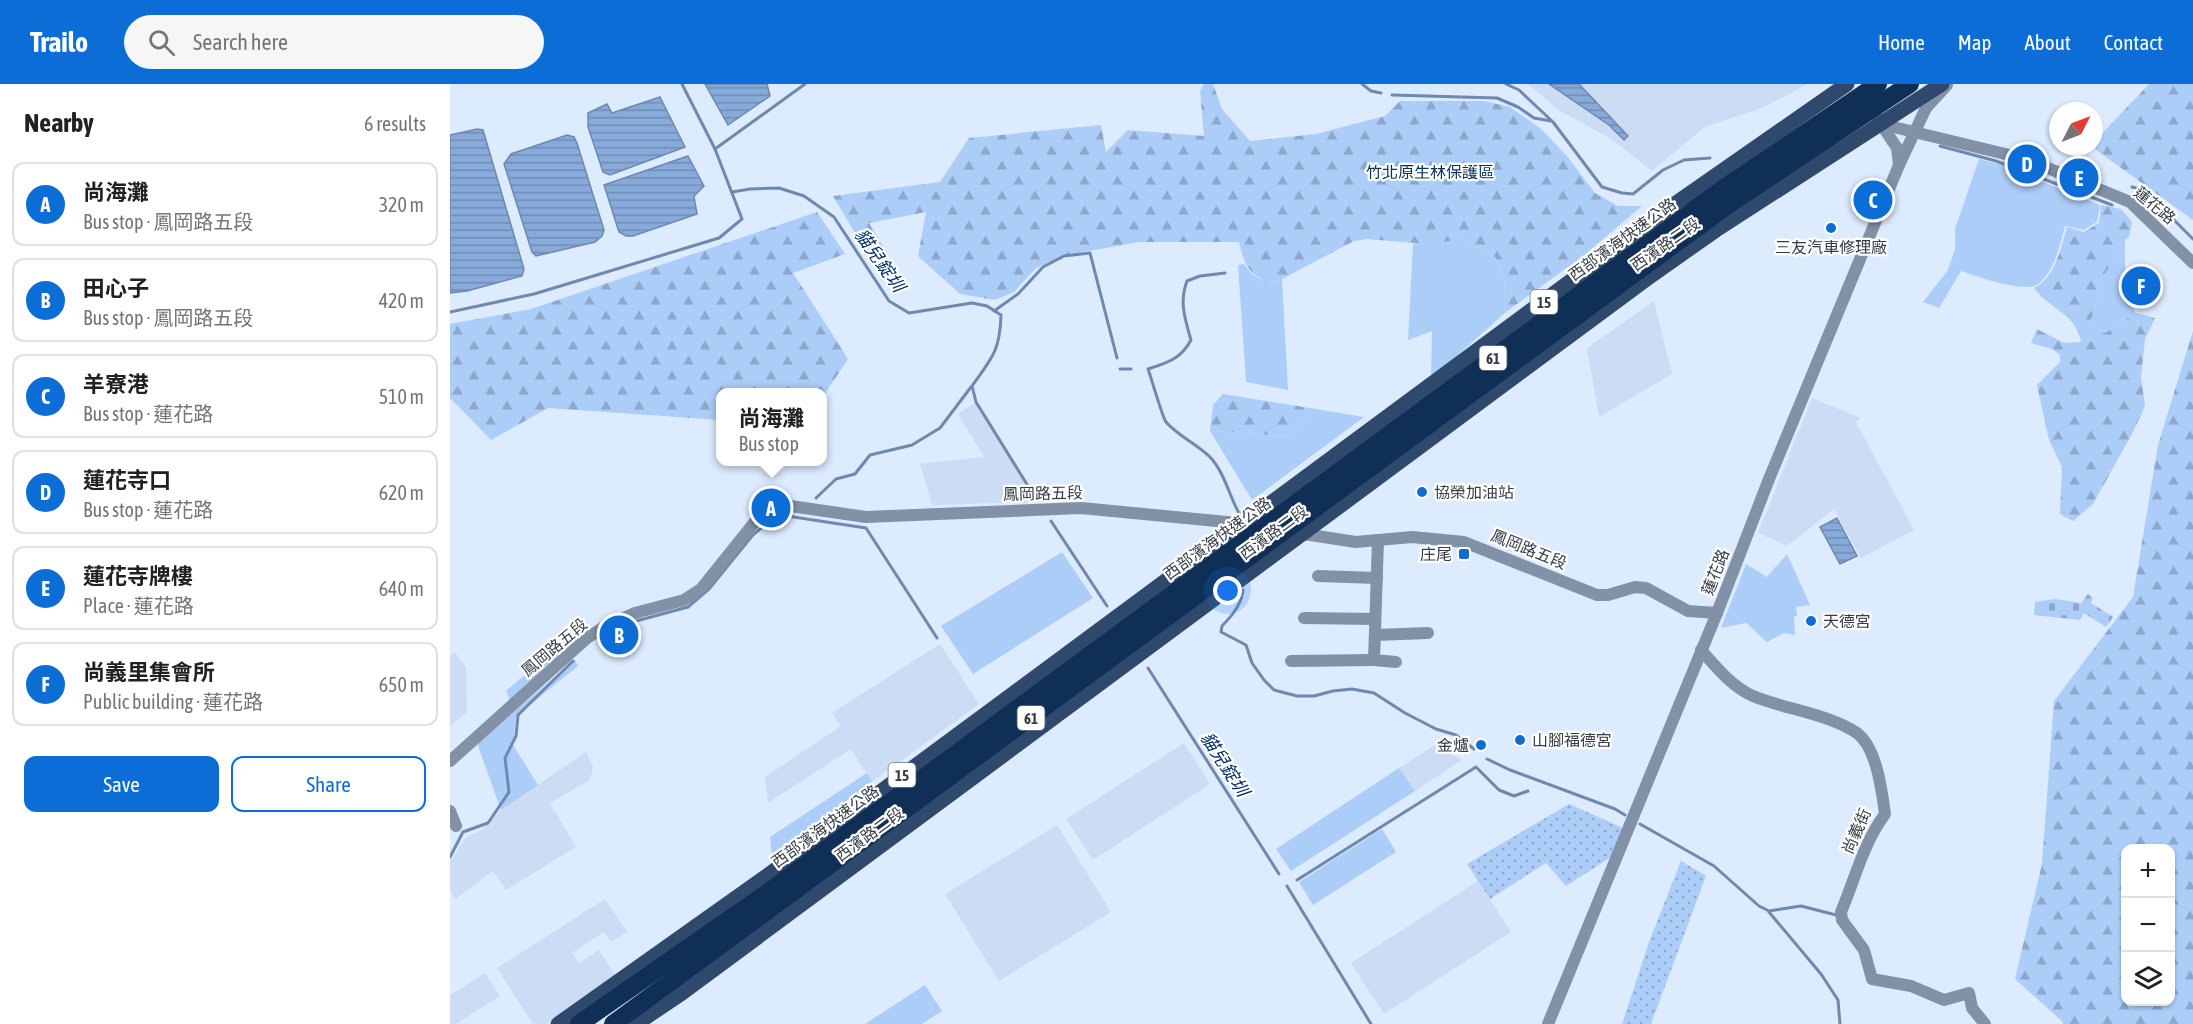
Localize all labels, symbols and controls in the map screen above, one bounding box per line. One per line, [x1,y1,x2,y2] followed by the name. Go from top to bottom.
[124,15,544,69] search box
[30,26,88,58] text: Trailo
[145,26,178,59] icon: search
[193,29,288,55] text: Search here
[1878,30,1925,54] text: Home
[1958,30,1992,54] text: Map
[2025,30,2071,54] text: About
[2104,30,2163,54] text: Contact
[2049,102,2103,156] north arrow
[24,108,94,138] text: Nearby
[364,112,426,135] text: 6 results
[2008,142,2046,187] pin: D
[2060,156,2098,200] pin: E
[1366,163,1494,181] park label: 竹北原生林保護區
[1854,178,1892,222] pin: C
[83,179,149,205] text: 尚海灘
[2131,183,2179,227] street label: 蓮花路
[41,193,50,216] text: A
[379,193,424,216] text: 320 m
[1565,194,1679,284] street label: 西部濱海快速公路
[83,210,253,233] text: Bus stop · 鳳岡路五段
[1627,214,1703,274] street label: 西濱路二段
[1824,221,1838,235] marker: 三友汽車修理廠
[851,224,911,298] water label: 貓兒錠圳
[1775,238,1887,256] place label: 三友汽車修理廠
[2122,264,2160,308] pin: F
[83,275,149,301] text: 田心子
[41,289,50,312] text: B
[379,289,424,312] text: 420 m
[1530,290,1558,314] road number: 15
[83,306,253,329] text: Bus stop · 鳳岡路五段
[1480,346,1506,370] road number: 61
[83,371,149,397] text: 羊寮港
[41,385,50,408] text: C
[379,385,424,408] text: 510 m
[716,388,827,466] popup
[83,402,213,425] text: Bus stop · 蓮花路
[738,405,805,431] text: 尚海灘
[738,432,799,455] text: Bus stop
[83,467,171,493] text: 蓮花寺口
[40,481,51,504] text: D
[379,481,424,504] text: 620 m
[1003,483,1083,503] street label: 鳳岡路五段
[1434,483,1514,501] place label: 協榮加油站
[1415,485,1429,499] marker: 協榮加油站
[752,486,790,530] pin: A
[1160,493,1274,583] street label: 西部濱海快速公路
[83,498,213,521] text: Bus stop · 蓮花路
[1235,501,1311,563] street label: 西濱路二段
[1489,526,1569,572] street label: 鳳岡路五段
[1420,545,1452,563] place label: 庄尾
[1698,546,1732,598] street label: 蓮花路
[1457,547,1471,561] marker: 庄尾
[83,563,193,589] text: 蓮花寺牌樓
[1213,576,1242,605] your location
[41,577,50,600] text: E
[379,577,424,600] text: 640 m
[83,594,194,617] text: Place · 蓮花路
[600,612,638,658] pin: B
[1823,612,1871,630] place label: 天德宮
[518,614,590,680] street label: 鳳岡路五段
[1804,614,1818,628] marker: 天德宮
[83,659,215,685] text: 尚義里集會所
[41,673,50,696] text: F
[379,673,424,696] text: 650 m
[83,690,263,713] text: Public building · 蓮花路
[1018,706,1044,730] road number: 61
[1197,728,1255,802] water label: 貓兒錠圳
[1532,731,1612,749] place label: 山腳福德宮
[1513,733,1527,747] marker: 山腳福德宮
[1437,736,1469,754] place label: 金爐
[1474,738,1488,752] marker: 金爐
[24,756,219,812] button: Save
[231,756,426,812] button: Share
[888,763,916,787] road number: 15
[768,781,882,871] street label: 西部濱海快速公路
[831,803,907,865] street label: 西濱路二段
[1838,805,1874,857] street label: 尚義街
[2121,844,2175,1006] map controls
[2121,844,2175,898] button: +
[2121,898,2175,952] button: −
[2121,952,2175,1006] button: layers

